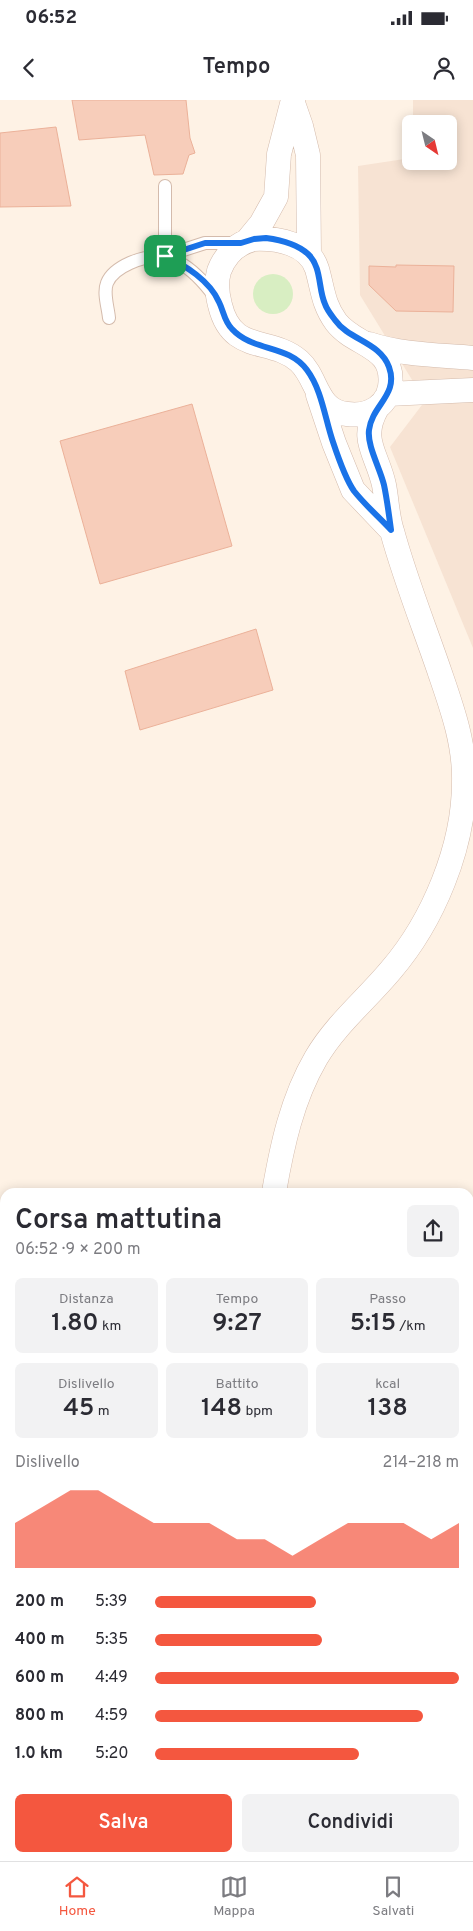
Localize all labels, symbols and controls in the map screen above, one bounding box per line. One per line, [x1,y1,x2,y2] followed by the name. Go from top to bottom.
[25,6,77,30] text: 06:52
[15,54,43,82] icon: back
[203,54,270,81] text: Tempo
[430,54,458,82] icon: person
[402,115,458,170] north arrow
[402,115,457,170] map controls
[144,235,186,277] pin
[151,242,179,270] icon: arrive
[15,1203,222,1239] text: Corsa mattutina
[407,1205,459,1257] button: share
[15,1240,141,1260] text: 06:52 · 9 × 200 m
[59,1291,114,1308] text: Distanza
[216,1291,258,1308] text: Tempo
[369,1291,406,1308] text: Passo
[51,1308,99,1340] text: 1.80
[212,1308,262,1340] text: 9:27
[350,1308,396,1340] text: 5:15
[99,1318,121,1335] text: km
[396,1318,426,1335] text: /km
[58,1376,115,1393] text: Dislivello
[215,1376,259,1393] text: Battito
[375,1376,400,1393] text: kcal
[63,1393,94,1425] text: 45
[201,1393,242,1425] text: 148
[367,1393,408,1425] text: 138
[94,1403,110,1420] text: m
[242,1403,273,1420] text: bpm
[15,1453,80,1473] text: Dislivello
[383,1453,459,1473] text: 214–218 m
[15,1592,64,1612] text: 200 m
[95,1592,127,1612] text: 5:39
[15,1630,64,1650] text: 400 m
[95,1630,128,1650] text: 5:35
[15,1668,64,1688] text: 600 m
[95,1668,128,1688] text: 4:49
[15,1706,64,1726] text: 800 m
[95,1706,128,1726] text: 4:59
[15,1744,63,1764] text: 1.0 km
[95,1744,129,1764] text: 5:20
[15,1794,232,1852] button: Salva
[242,1794,459,1852] button: Condividi
[59,1873,96,1920] tab: Home
[213,1873,255,1920] tab: Mappa
[372,1873,414,1920] tab: Salvati

